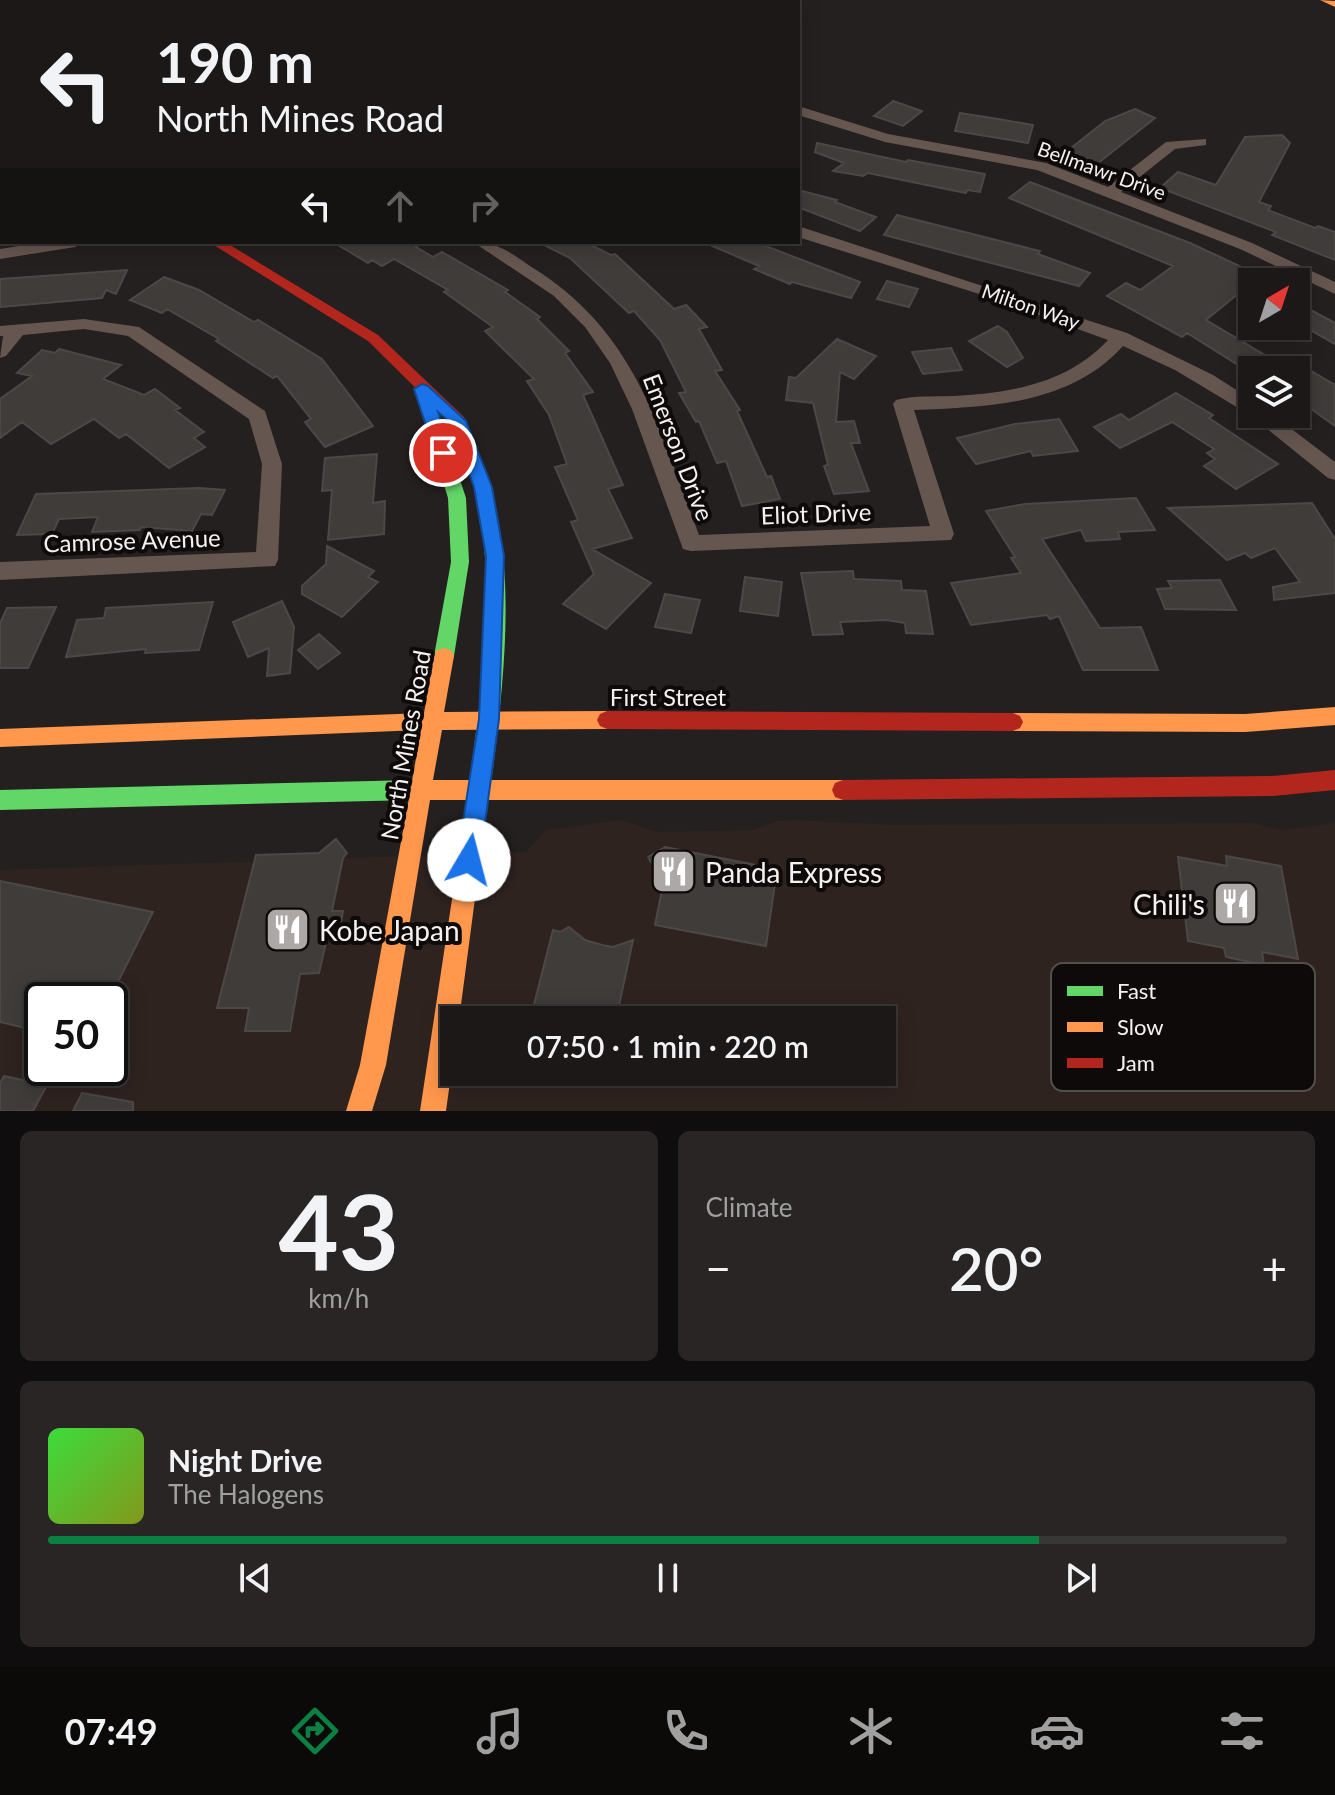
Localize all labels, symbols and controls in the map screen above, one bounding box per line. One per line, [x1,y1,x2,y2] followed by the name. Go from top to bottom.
[156,28,314,95] text: 190 m
[24,32,128,136] icon: left
[156,96,444,140] text: North Mines Road
[1035,136,1169,204] street label: Bellmawr Drive
[294,184,338,228] icon: left
[378,184,422,228] icon: ahead
[462,184,506,228] icon: right
[1238,268,1310,340] north arrow
[1238,268,1310,428] map controls
[979,278,1084,334] street label: Milton Way
[1238,356,1310,428] button: layers
[638,369,720,525] street label: Emerson Drive
[409,419,477,487] pin
[421,431,465,475] icon: arrive
[760,497,872,529] street label: Eliot Drive
[43,522,221,558] street label: Camrose Avenue
[374,648,436,842] street label: North Mines Road
[610,682,727,711] street label: First Street
[427,818,511,902] position arrow
[650,848,698,896] restaurant icon: Panda Express
[705,855,882,889] place label: Panda Express
[1212,880,1260,928] restaurant icon: Chili's
[1133,887,1205,921] place label: Chili's
[264,906,312,954] restaurant icon: Kobe Japan
[319,913,460,947] place label: Kobe Japan
[1051,963,1315,1091] legend
[1117,977,1156,1004] text: Fast
[24,982,128,1086] speed limit sign: 50
[1117,1013,1164,1040] text: Slow
[527,1028,809,1064] text: 07:50 · 1 min · 220 m
[1117,1049,1155,1076] text: Jam
[278,1167,399,1292] text: 43
[706,1191,792,1223] text: Climate
[949,1232,1044,1304] text: 20°
[706,1242,731,1294] text: −
[1261,1242,1287,1294] text: +
[308,1282,369,1314] text: km/h
[168,1442,322,1478] text: Night Drive
[168,1478,324,1510] text: The Halogens
[233,1556,277,1600] icon: previous
[646,1556,690,1600] icon: pause
[1059,1556,1103,1600] icon: next
[287,1703,343,1759] icon: directions
[472,1703,528,1759] icon: music
[658,1703,714,1759] icon: phone
[843,1703,899,1759] icon: climate
[1029,1703,1085,1759] icon: car
[1214,1703,1270,1759] icon: filters
[65,1709,158,1753] text: 07:49

